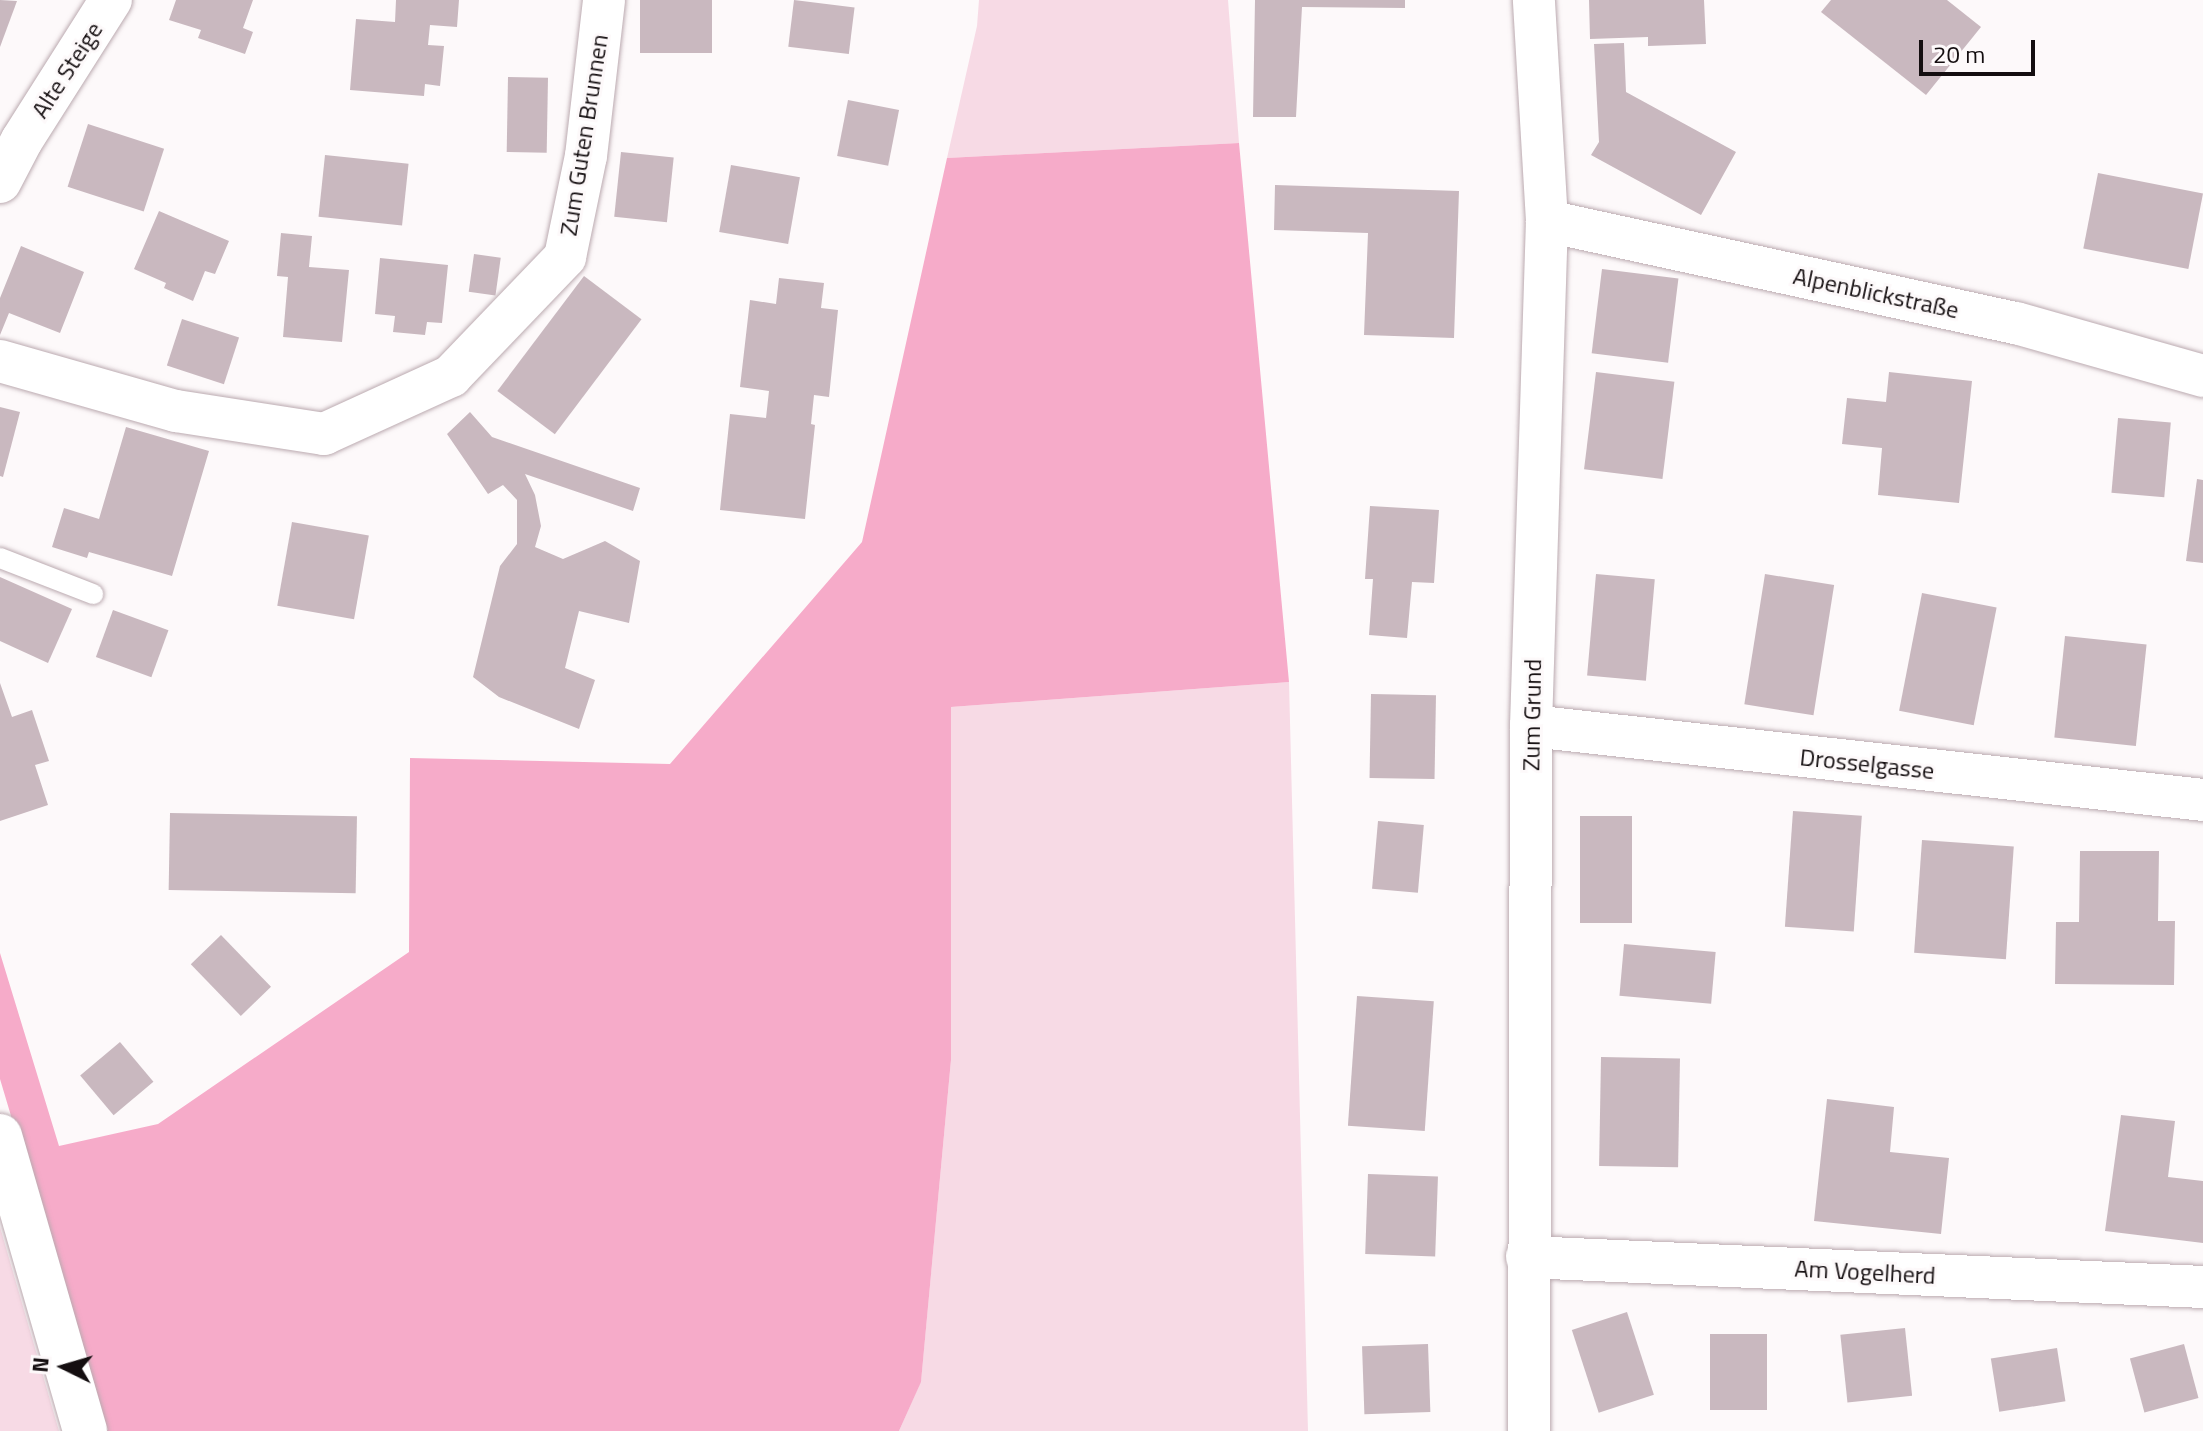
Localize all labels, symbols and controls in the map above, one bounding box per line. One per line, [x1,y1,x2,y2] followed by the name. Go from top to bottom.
[25,17,109,123] street label: Alte Steige
[1923,24,2039,74] scale bar
[554,32,614,238] street label: Zum Guten Brunnen
[1933,36,1985,72] text: 20 m
[1791,261,1961,325] street label: Alpenblickstraße
[1517,659,1547,771] street label: Zum Grund
[1798,743,1936,785] street label: Drosselgasse
[1794,1254,1936,1290] street label: Am Vogelherd
[24,1327,104,1407] north arrow
[22,1356,58,1374] text: N

